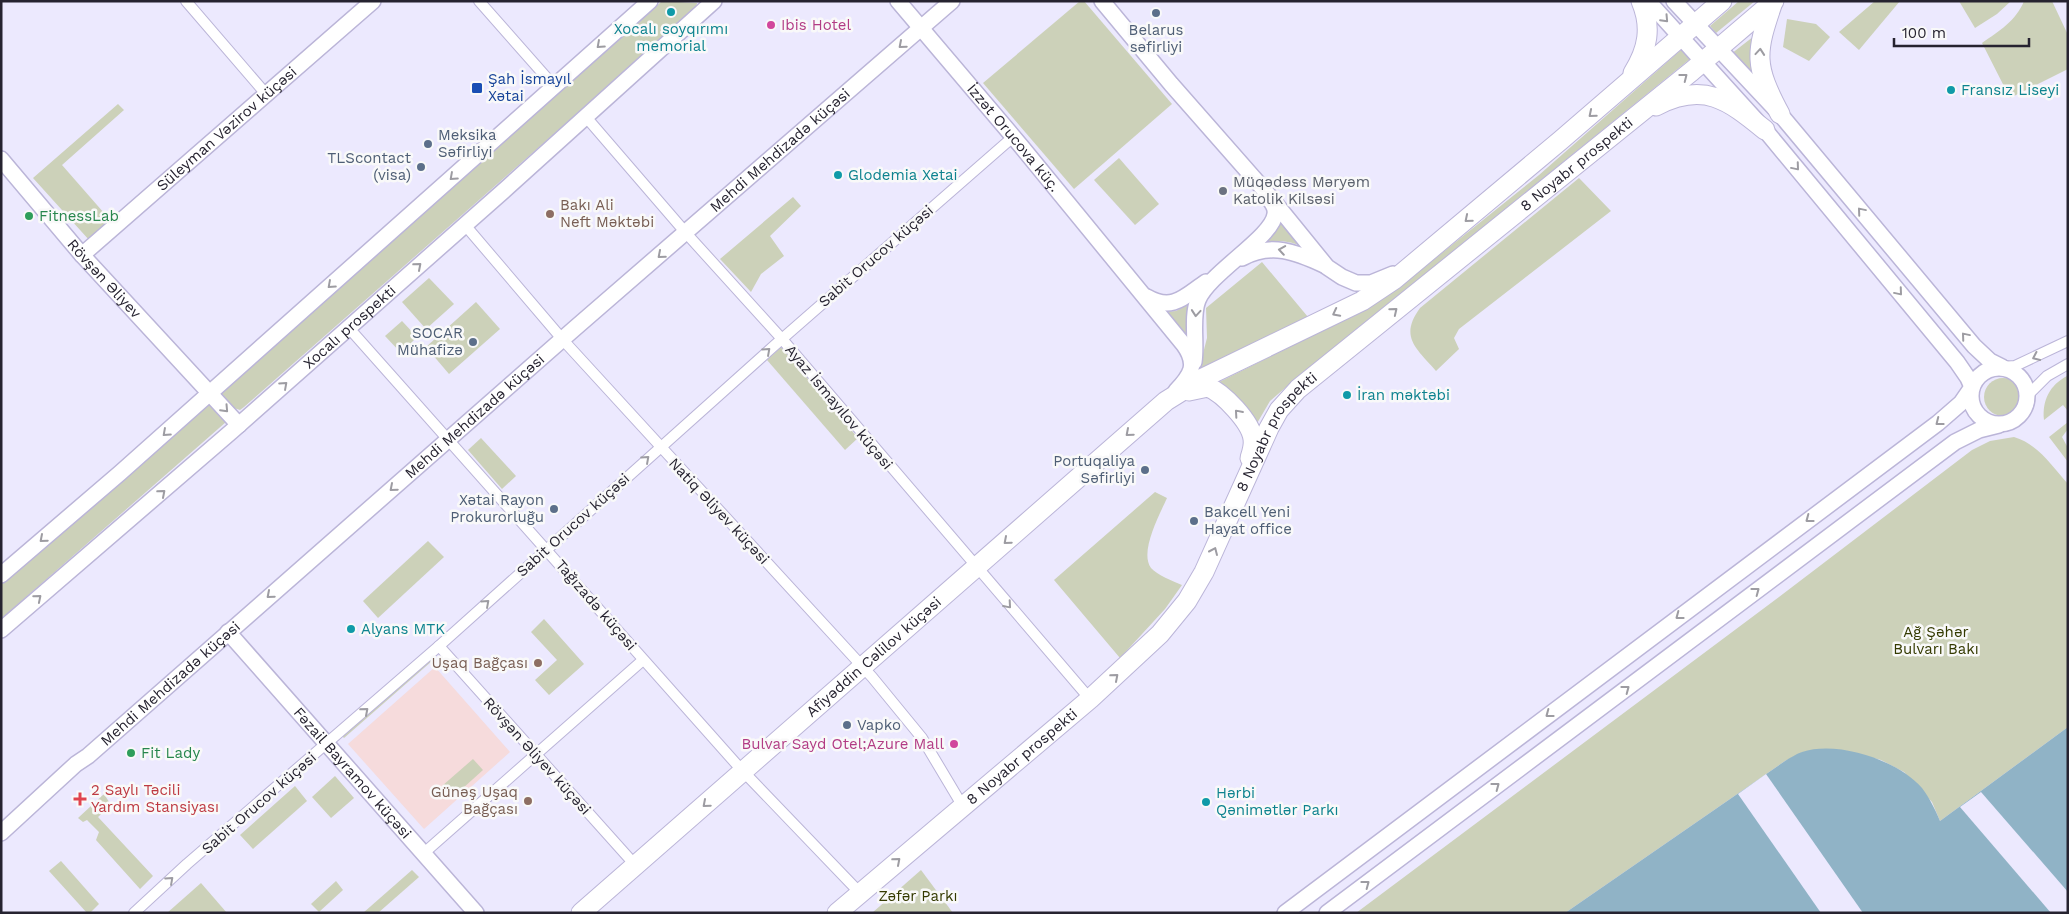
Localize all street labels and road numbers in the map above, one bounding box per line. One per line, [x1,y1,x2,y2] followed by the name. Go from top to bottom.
[153,63,300,195] street label: Süleyman Vəzirov küçəsi
[963,80,1064,195] street label: İzzət Orucova küç.
[706,85,854,216] street label: Mehdi Mehdizadə küçəsi
[1517,113,1636,215] street label: 8 Noyabr prospekti
[815,201,937,311] street label: Sabit Orucov küçəsi
[64,235,145,322] street label: Rövşən Əliyev
[300,281,400,372] street label: Xocalı prospekti
[782,341,896,473] street label: Ayaz İsmayılov küçəsi
[401,350,548,482] street label: Mehdi Mehdizadə küçəsi
[1232,368,1321,494] street label: 8 Noyabr prospekti
[665,454,773,568] street label: Natiq Əliyev küçəsi
[513,469,633,581] street label: Sabit Orucov küçəsi
[552,556,640,654] street label: Tağızadə küçəsi
[803,593,945,721] street label: Afiyəddin Cəlilov küçəsi
[97,618,244,750] street label: Mehdi Mehdizadə küçəsi
[479,694,595,818] street label: Rövşən Əliyev küçəsi
[290,704,415,842] street label: Fəzail Bayramov küçəsi
[963,705,1081,809] street label: 8 Noyabr prospekti
[198,748,320,858] street label: Sabit Orucov küçəsi

